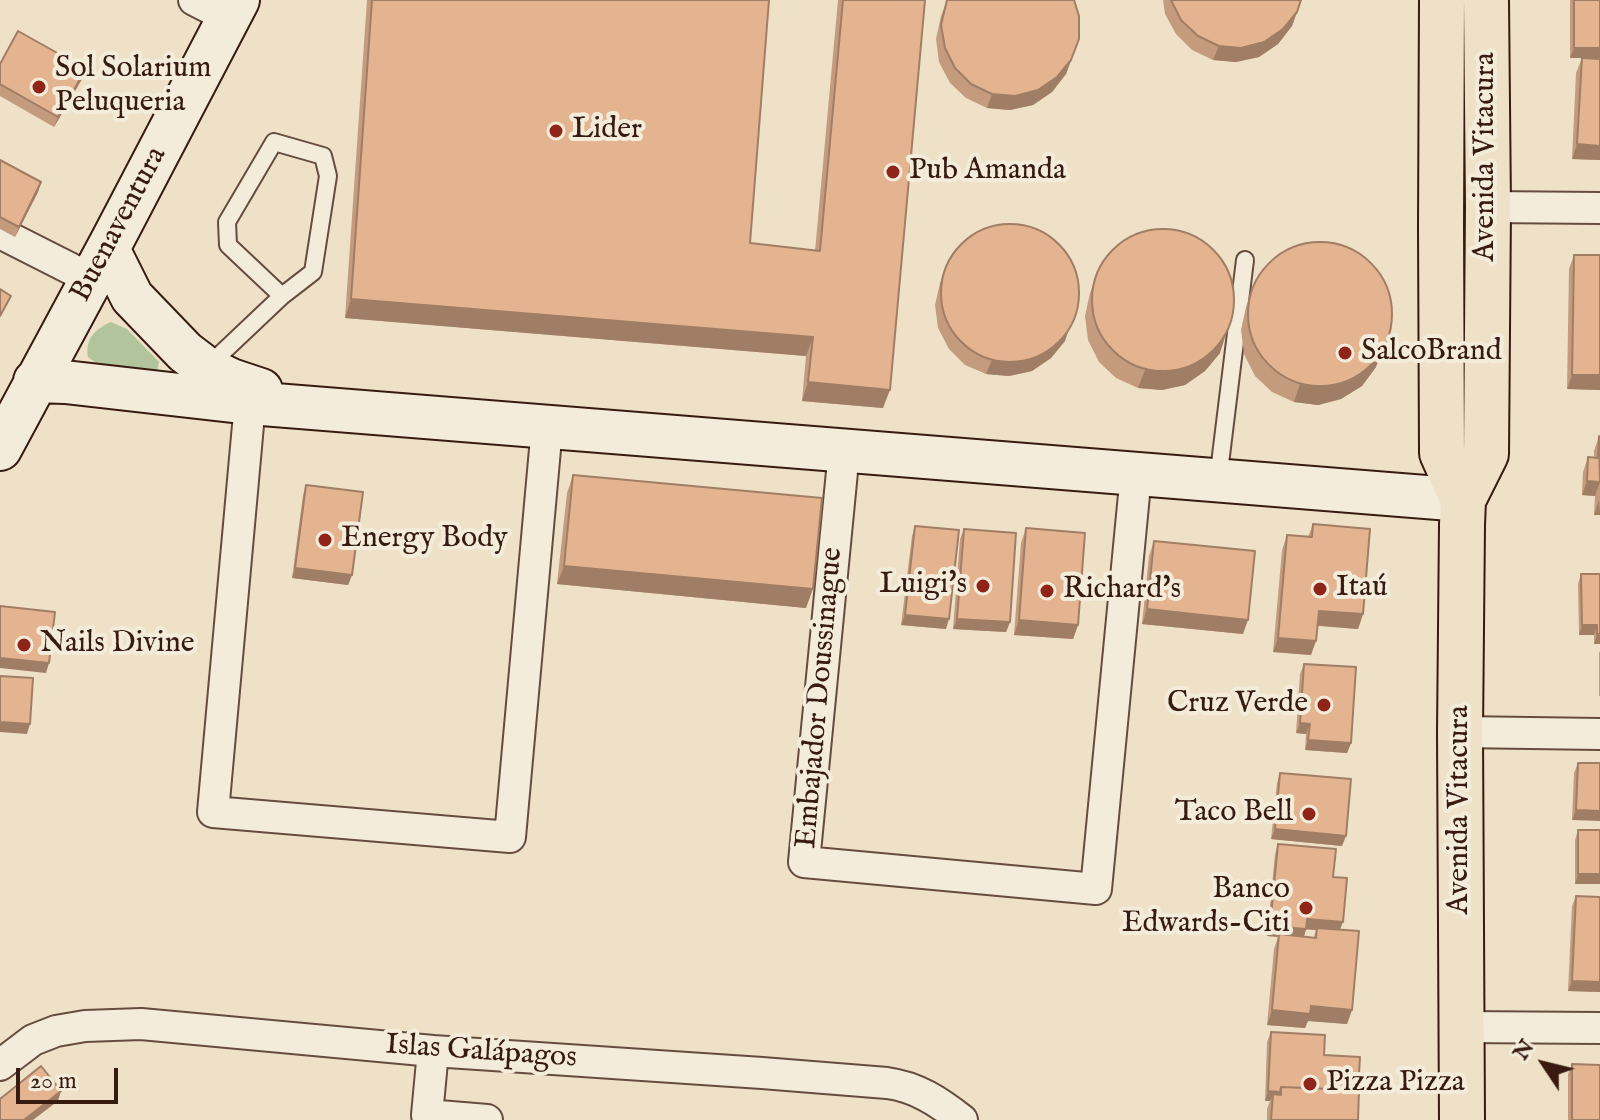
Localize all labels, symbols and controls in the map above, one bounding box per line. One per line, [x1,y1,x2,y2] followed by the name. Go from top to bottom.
[55,52,211,122] place label: Sol Solarium Peluqueria
[1469,52,1505,262] street label: Avenida Vitacura
[30,78,48,96] marker: Sol Solarium Peluqueria
[572,113,642,149] place label: Lider
[547,122,565,140] marker: Lider
[64,141,176,309] street label: Buenaventura
[909,154,1066,190] place label: Pub Amanda
[884,163,902,181] marker: Pub Amanda
[1361,335,1502,371] place label: SalcoBrand
[1336,344,1354,362] marker: SalcoBrand
[341,522,508,558] place label: Energy Body
[316,531,334,549] marker: Energy Body
[790,546,852,850] street label: Embajador Doussinague
[879,568,967,604] place label: Luigi's
[1336,571,1387,607] place label: Itaú
[1063,573,1181,609] place label: Richard's
[974,577,992,595] marker: Luigi's
[1311,580,1329,598] marker: Itaú
[1038,582,1056,600] marker: Richard's
[40,627,194,663] place label: Nails Divine
[15,636,33,654] marker: Nails Divine
[1167,687,1308,723] place label: Cruz Verde
[1315,696,1333,714] marker: Cruz Verde
[1443,705,1479,915] street label: Avenida Vitacura
[1175,796,1293,832] place label: Taco Bell
[1300,805,1318,823] marker: Taco Bell
[1122,873,1290,944] place label: Banco Edwards-Citi
[1297,899,1315,917] marker: Banco Edwards-Citi
[1504,1024,1584,1104] north arrow
[384,1028,578,1078] street label: Islas Galápagos
[1507,1034,1541,1066] text: N
[20,1052,122,1102] scale bar
[30,1066,77,1097] text: 20 m
[1326,1066,1465,1102] place label: Pizza Pizza
[1301,1075,1319,1093] marker: Pizza Pizza

